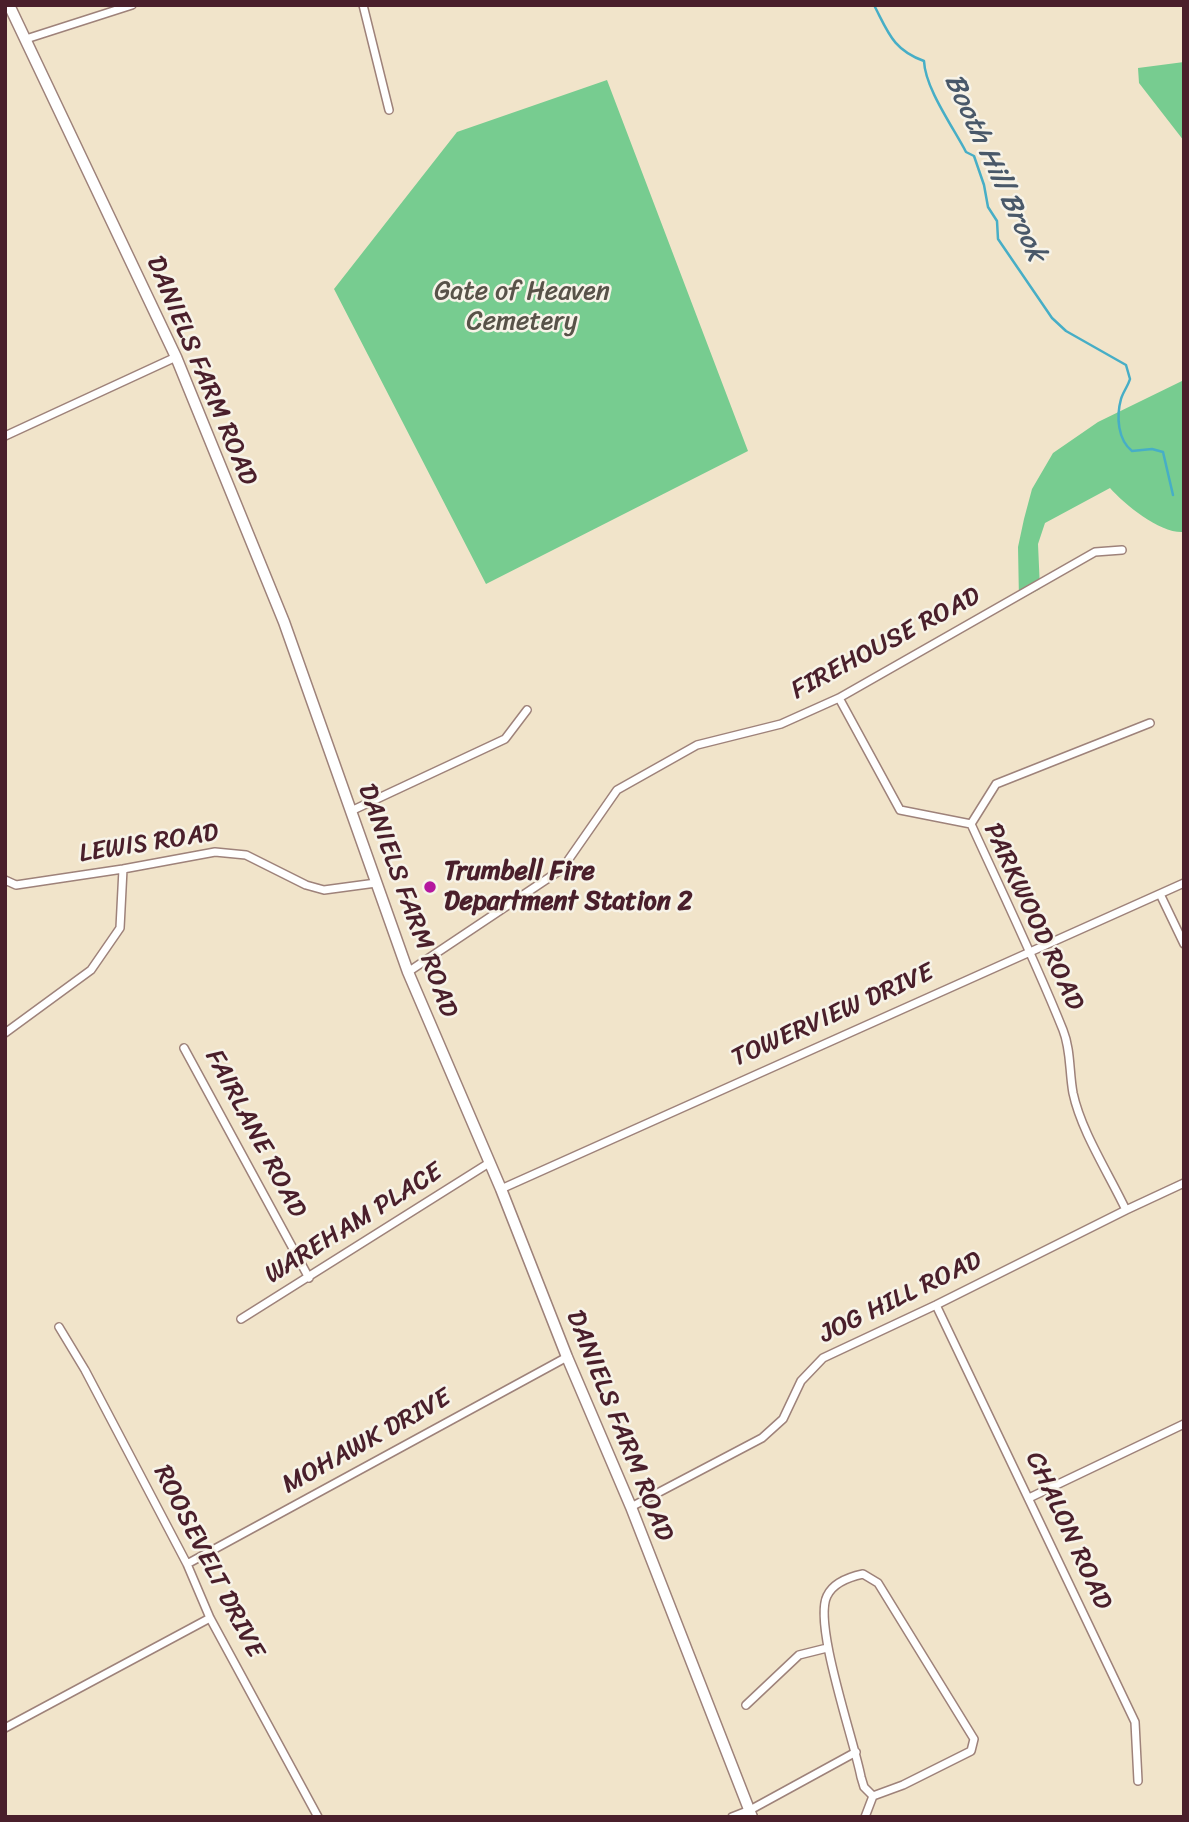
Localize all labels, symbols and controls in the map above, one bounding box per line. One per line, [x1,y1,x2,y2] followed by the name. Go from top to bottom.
[936,69,1052,267] water label: Booth Hill Brook
[139,252,263,490] street label: DANIELS FARM ROAD
[434,276,610,338] park label: Gate of Heaven Cemetery
[786,581,986,707] street label: FIREHOUSE ROAD
[350,780,464,1022] street label: DANIELS FARM ROAD
[77,818,221,870] street label: LEWIS ROAD
[976,818,1090,1016] street label: PARKWOOD ROAD
[444,856,693,917] place label: Trumbell Fire Department Station 2
[422,879,438,895] marker: Trumbell Fire Department Station 2
[727,957,939,1075] street label: TOWERVIEW DRIVE
[198,1045,312,1223] street label: FAIRLANE ROAD
[260,1157,448,1291] street label: WAREHAM PLACE
[815,1245,987,1351] street label: JOG HILL ROAD
[558,1306,680,1546] street label: DANIELS FARM ROAD
[277,1383,457,1501] street label: MOHAWK DRIVE
[1018,1447,1118,1615] street label: CHALON ROAD
[146,1460,270,1664] street label: ROOSEVELT DRIVE

